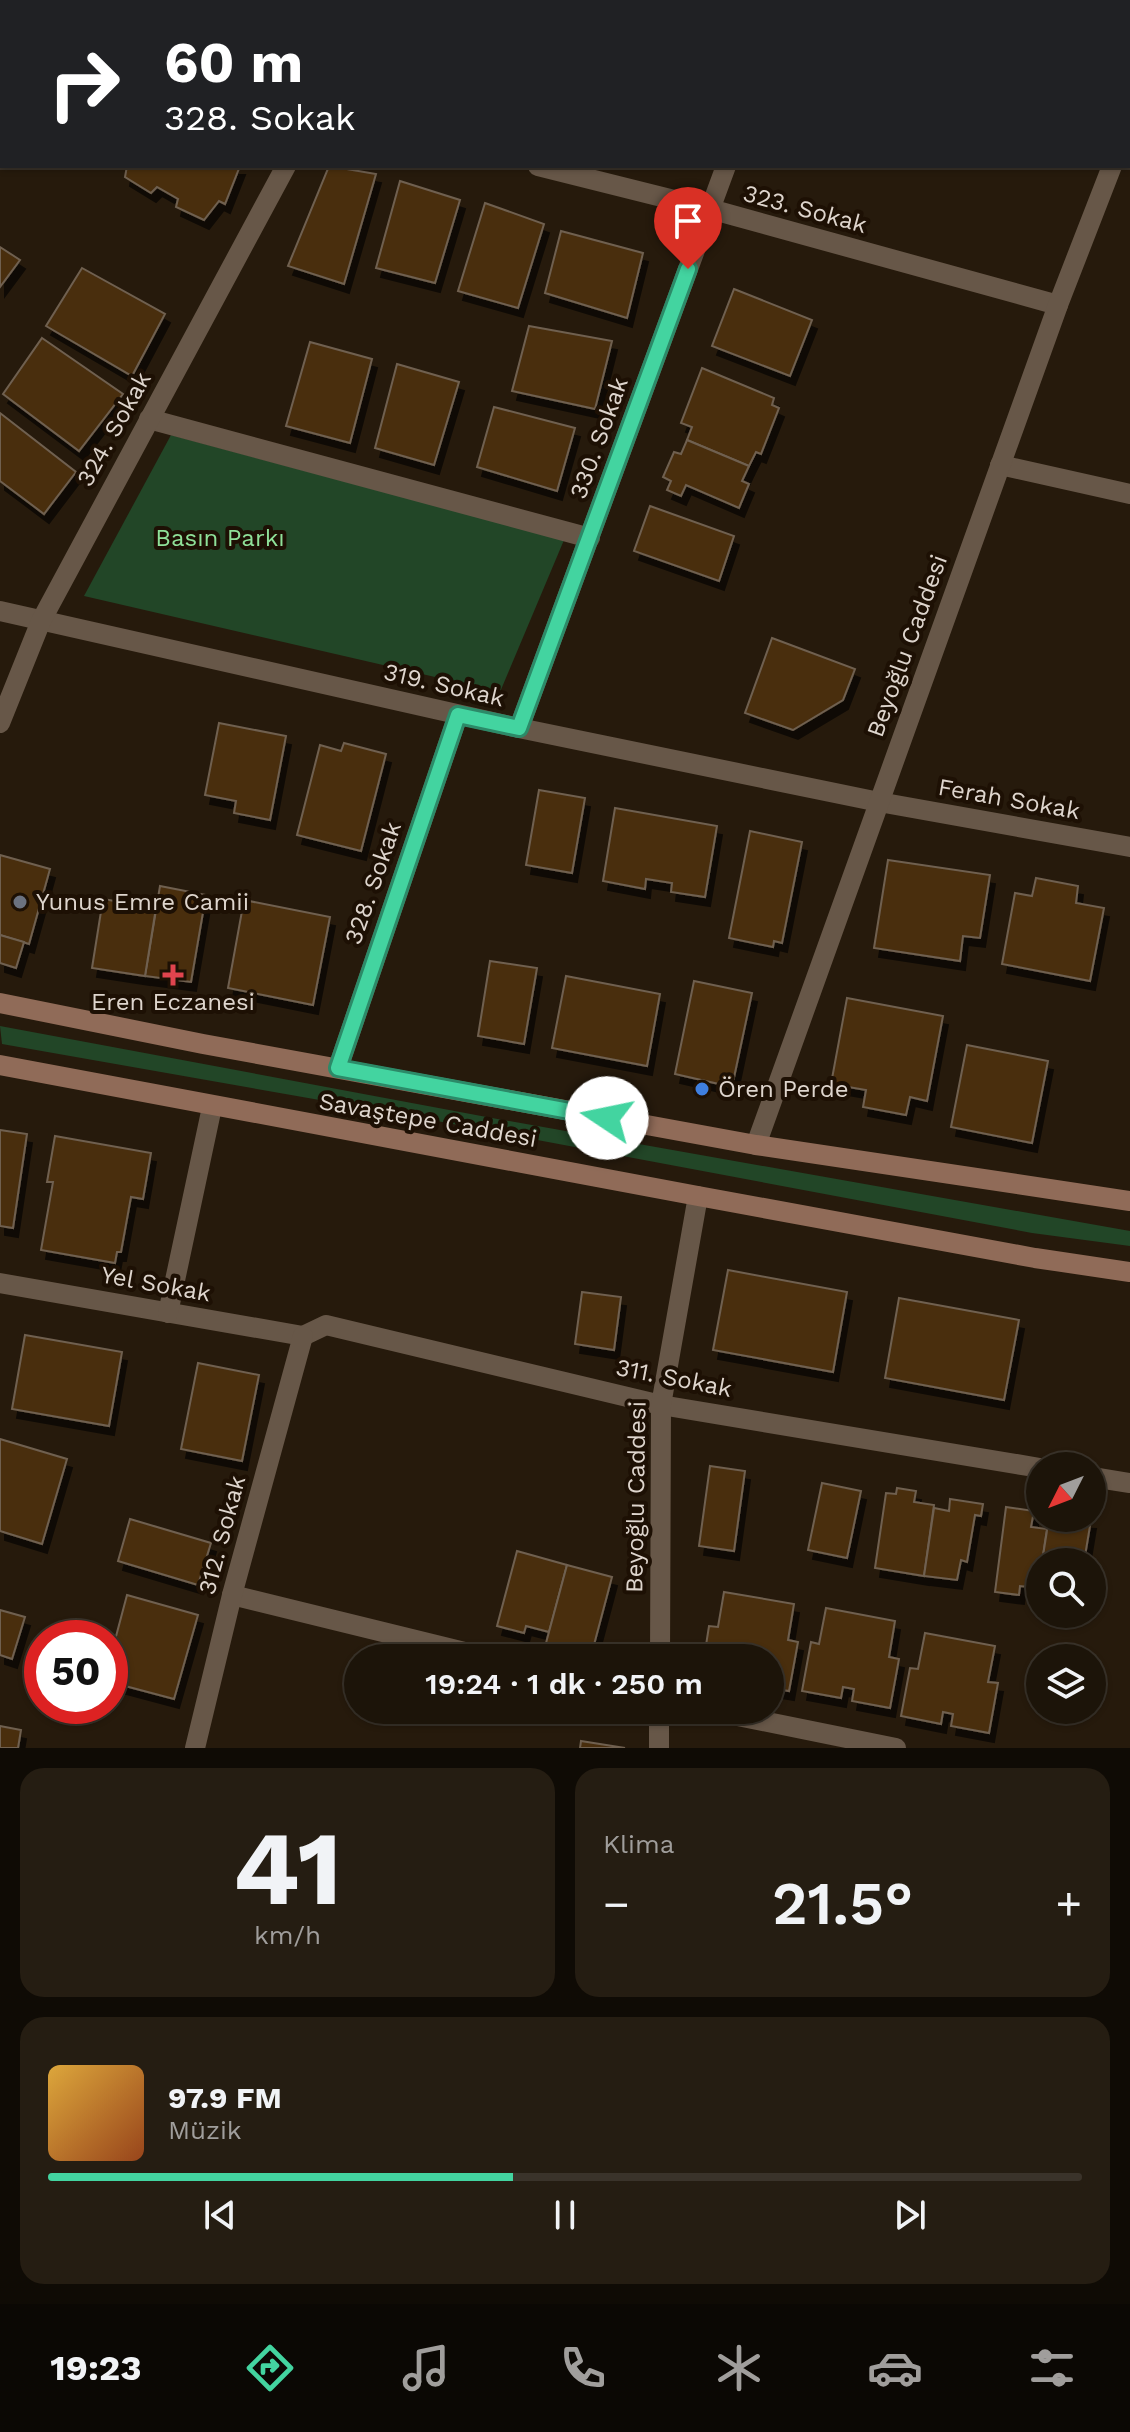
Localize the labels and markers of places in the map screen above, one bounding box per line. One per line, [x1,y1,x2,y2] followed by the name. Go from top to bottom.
[654,187,722,269] pin
[36,888,249,916] place label: Yunus Emre Camii
[11,893,29,911] marker: Yunus Emre Camii
[164,966,182,984] marker: Eren Eczanesi
[91,988,255,1016] place label: Eren Eczanesi
[718,1075,849,1103] place label: Ören Perde
[693,1080,711,1098] marker: Ören Perde

